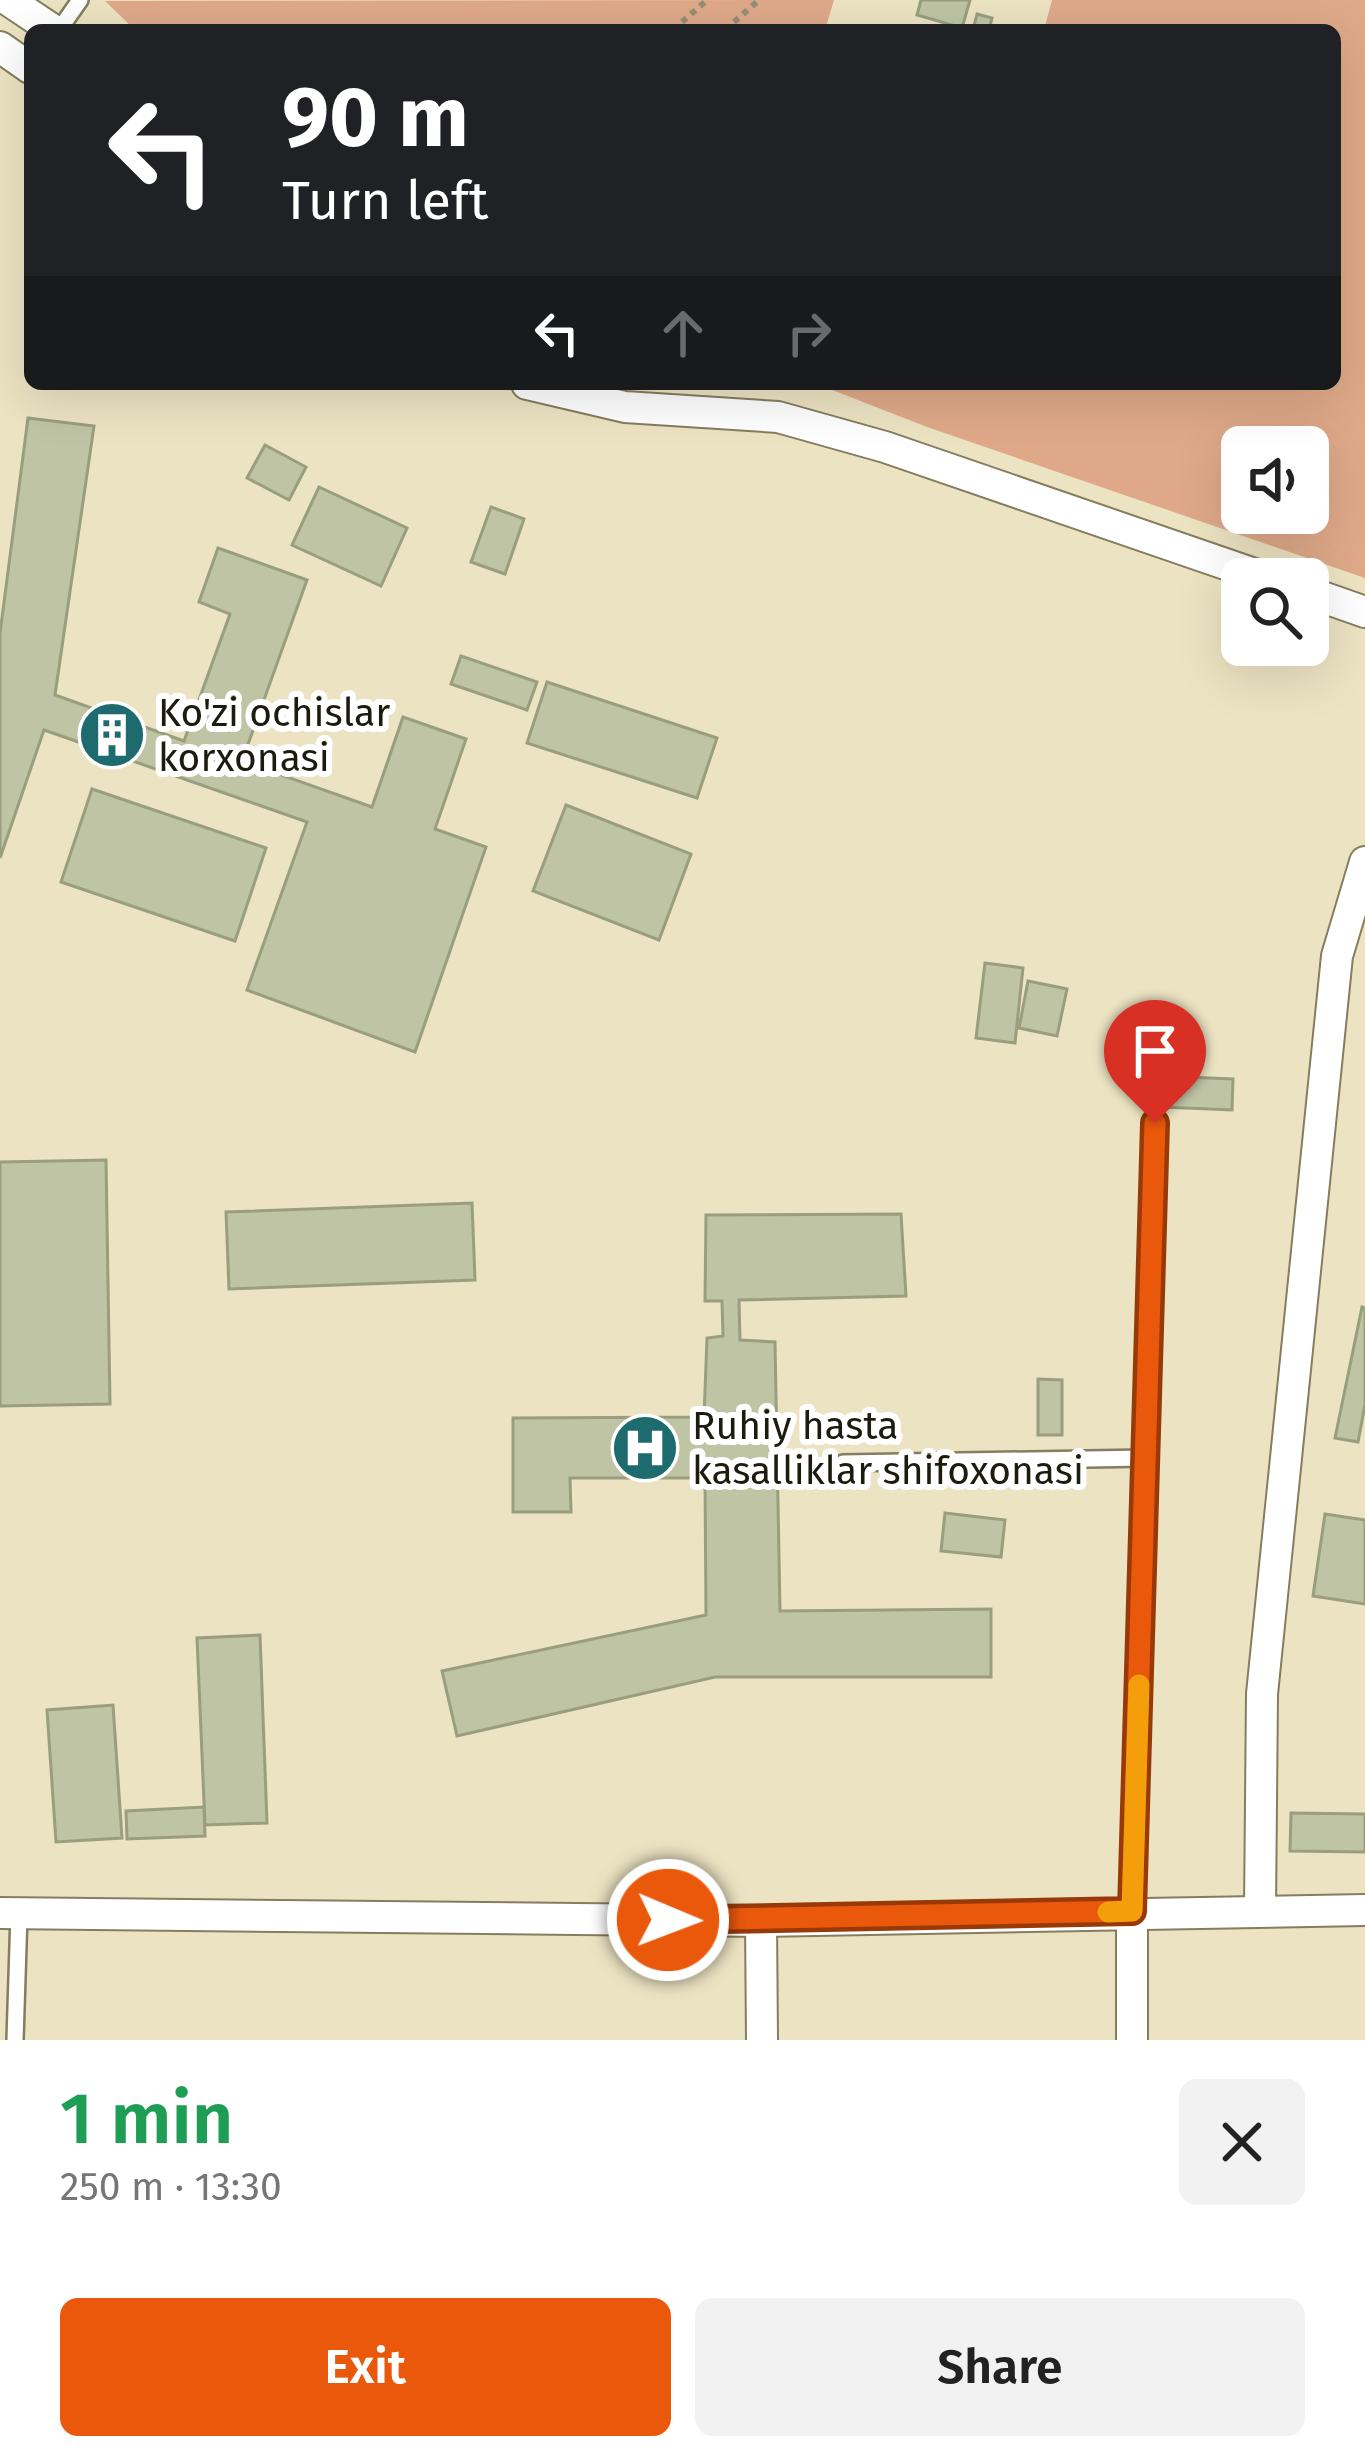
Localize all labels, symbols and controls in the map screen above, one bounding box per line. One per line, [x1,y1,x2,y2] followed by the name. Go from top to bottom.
[282,67,469,168] text: 90 m
[84,72,240,228] icon: left
[282,169,489,233] text: Turn left
[524,300,590,366] icon: left
[650,300,716,366] icon: ahead
[776,300,842,366] icon: right
[1221,426,1329,666] map controls
[1221,426,1329,534] button: sound
[1221,558,1329,666] button: search
[158,690,390,781] place label: Ko'zi ochislar korxonasi
[77,700,147,770] building icon: Ko'zi ochislar korxonasi
[1104,1000,1206,1123] pin
[1122,1018,1188,1084] icon: arrive
[692,1403,1084,1494] place label: Ruhiy hasta kasalliklar shifoxonasi
[610,1413,680,1483] hospital icon: Ruhiy hasta kasalliklar shifoxonasi
[605,1857,731,1983] position arrow
[60,2076,233,2162] text: 1 min
[1179,2079,1305,2205] button: close
[60,2164,282,2210] text: 250 m · 13:30
[60,2298,671,2436] button: Exit
[695,2298,1305,2436] button: Share

